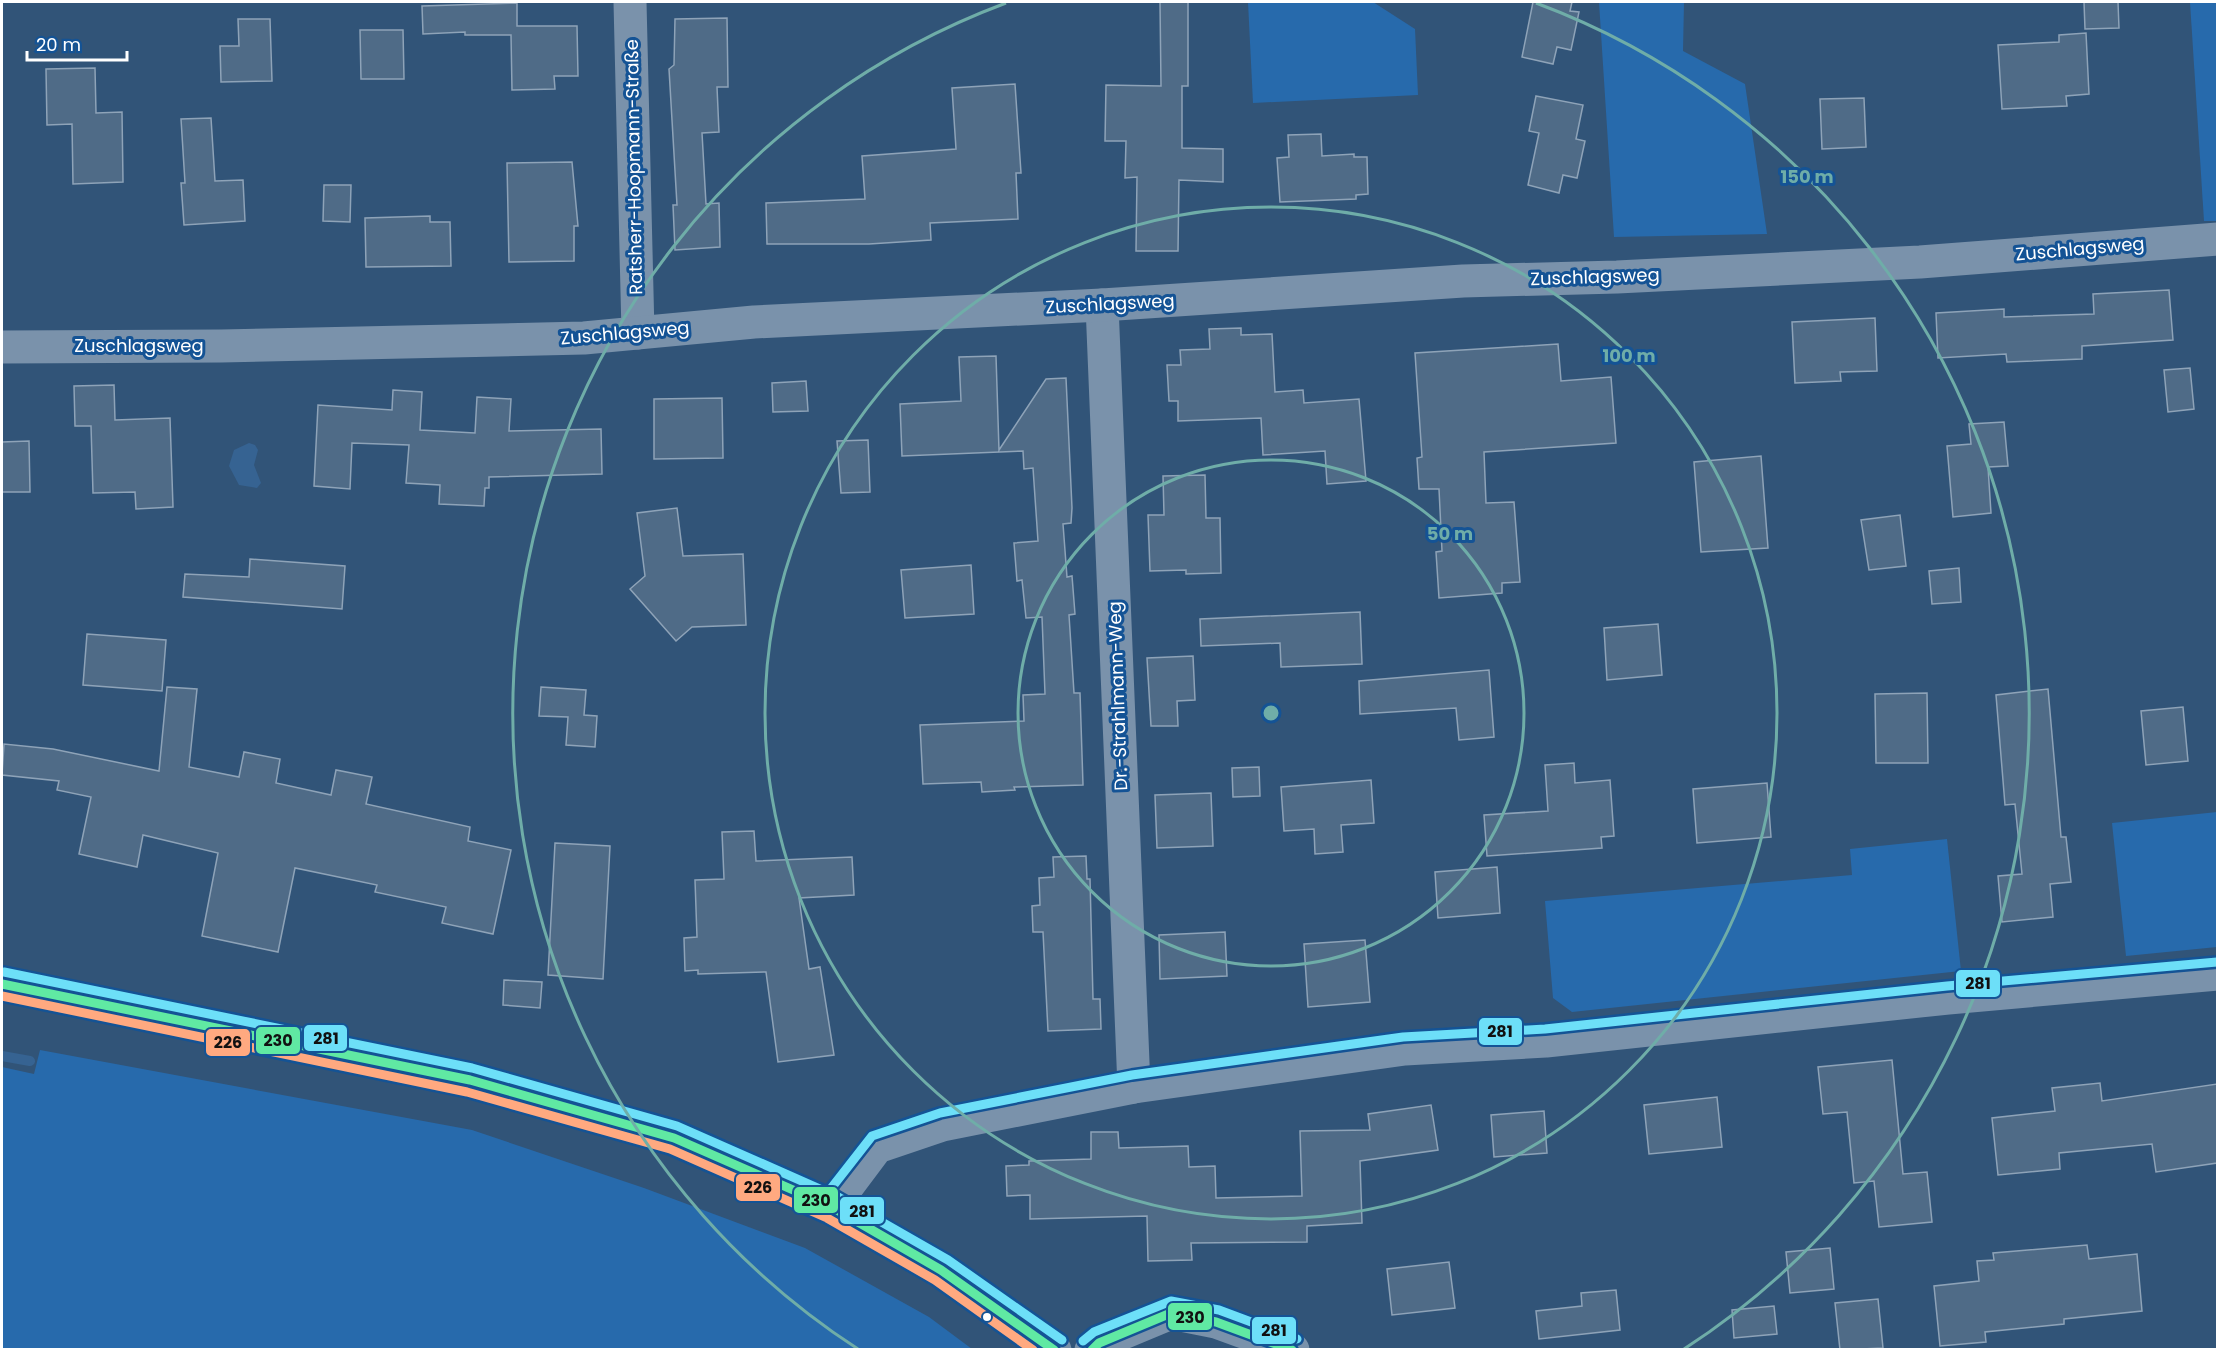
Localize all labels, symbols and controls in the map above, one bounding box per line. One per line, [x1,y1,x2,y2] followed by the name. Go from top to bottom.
[27,24,128,62] scale bar
[36,32,81,57] text: 20 m
[619,39,648,295] street label: Ratsherr-Hoopmann-Straße
[1780,164,1834,189] text: 150 m
[2014,230,2145,267] street label: Zuschlagsweg
[1530,262,1660,291] street label: Zuschlagsweg
[1045,288,1175,319] street label: Zuschlagsweg
[559,314,690,351] street label: Zuschlagsweg
[74,333,204,358] street label: Zuschlagsweg
[1602,343,1656,368] text: 100 m
[1427,521,1473,546] text: 50 m
[1102,601,1133,791] street label: Dr.-Strahlmann-Weg
[1261,703,1281,723] centre of rings
[1955,969,2001,998] line badge: 281
[1965,972,1991,995] text: 281
[1478,1017,1523,1046] line badge: 281
[1487,1020,1513,1043] text: 281
[303,1024,348,1052] line badge: 281
[255,1026,301,1055] line badge: 230
[313,1027,339,1050] text: 281
[205,1028,251,1057] line badge: 226
[263,1029,293,1052] text: 230
[214,1031,242,1054] text: 226
[735,1173,781,1202] line badge: 226
[744,1176,772,1199] text: 226
[793,1186,839,1214] line badge: 230
[801,1189,831,1212] text: 230
[839,1196,885,1225] line badge: 281
[849,1200,875,1223] text: 281
[1167,1302,1213,1331] line badge: 230
[1175,1306,1205,1329] text: 230
[981,1311,993,1323] unlabelled marker
[1251,1316,1297,1345] line badge: 281
[1261,1319,1287,1342] text: 281

